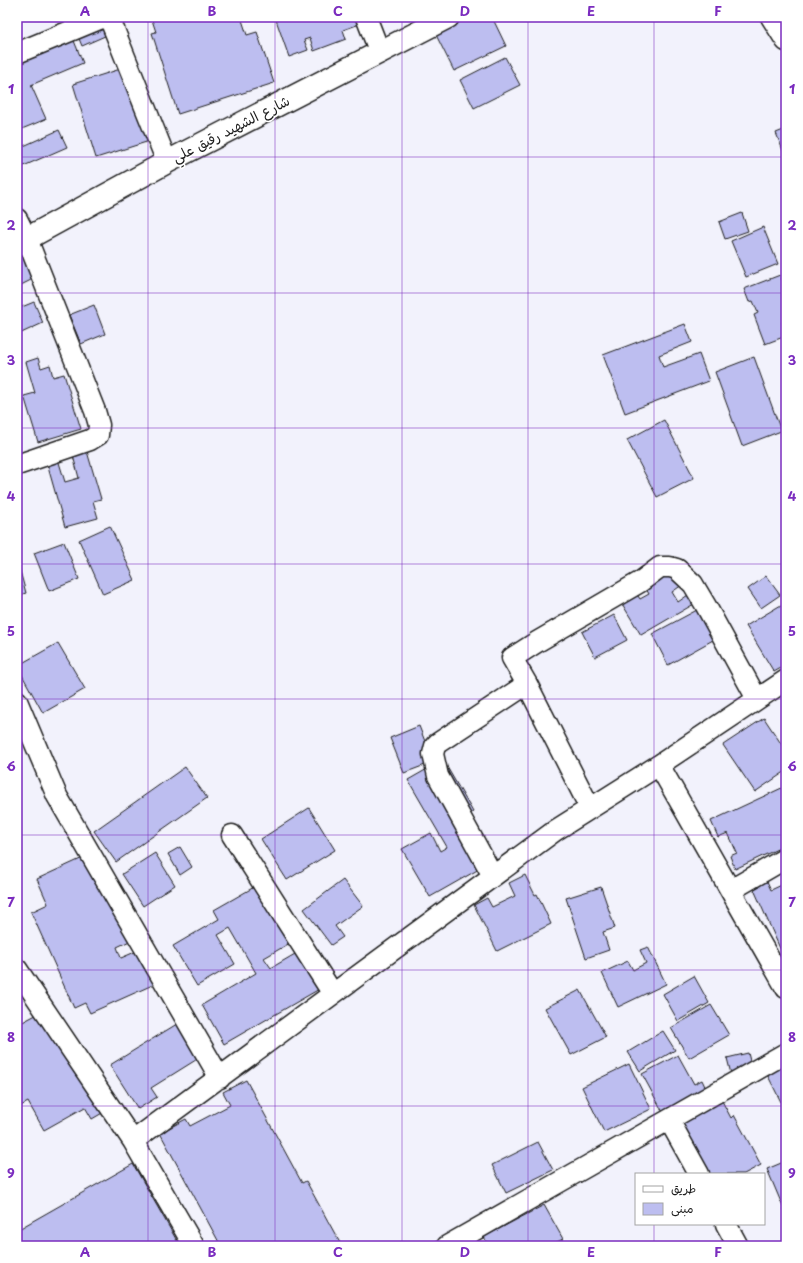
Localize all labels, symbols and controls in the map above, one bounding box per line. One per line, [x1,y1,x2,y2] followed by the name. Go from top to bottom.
[80,1,90,20] text: A
[208,1,217,20] text: B
[333,1,343,20] text: C
[460,1,470,20] text: D
[587,1,595,20] text: E
[714,1,722,20] text: F
[8,79,14,98] text: 1
[789,79,795,98] text: 1
[168,90,295,170] street label: شارع الشهيد رقيق علي
[6,215,16,234] text: 2
[787,215,797,234] text: 2
[7,350,16,369] text: 3
[788,350,797,369] text: 3
[7,486,16,505] text: 4
[788,486,797,505] text: 4
[7,621,15,640] text: 5
[788,621,796,640] text: 5
[6,756,16,775] text: 6
[787,756,797,775] text: 6
[7,892,15,911] text: 7
[788,892,796,911] text: 7
[7,1027,15,1046] text: 8
[788,1027,796,1046] text: 8
[7,1163,15,1182] text: 9
[788,1163,796,1182] text: 9
[635,1173,765,1225] legend
[671,1179,696,1197] text: طريق
[671,1199,694,1217] text: مبنى
[80,1242,90,1261] text: A
[208,1242,217,1261] text: B
[333,1242,343,1261] text: C
[460,1242,470,1261] text: D
[587,1242,595,1261] text: E
[714,1242,722,1261] text: F

